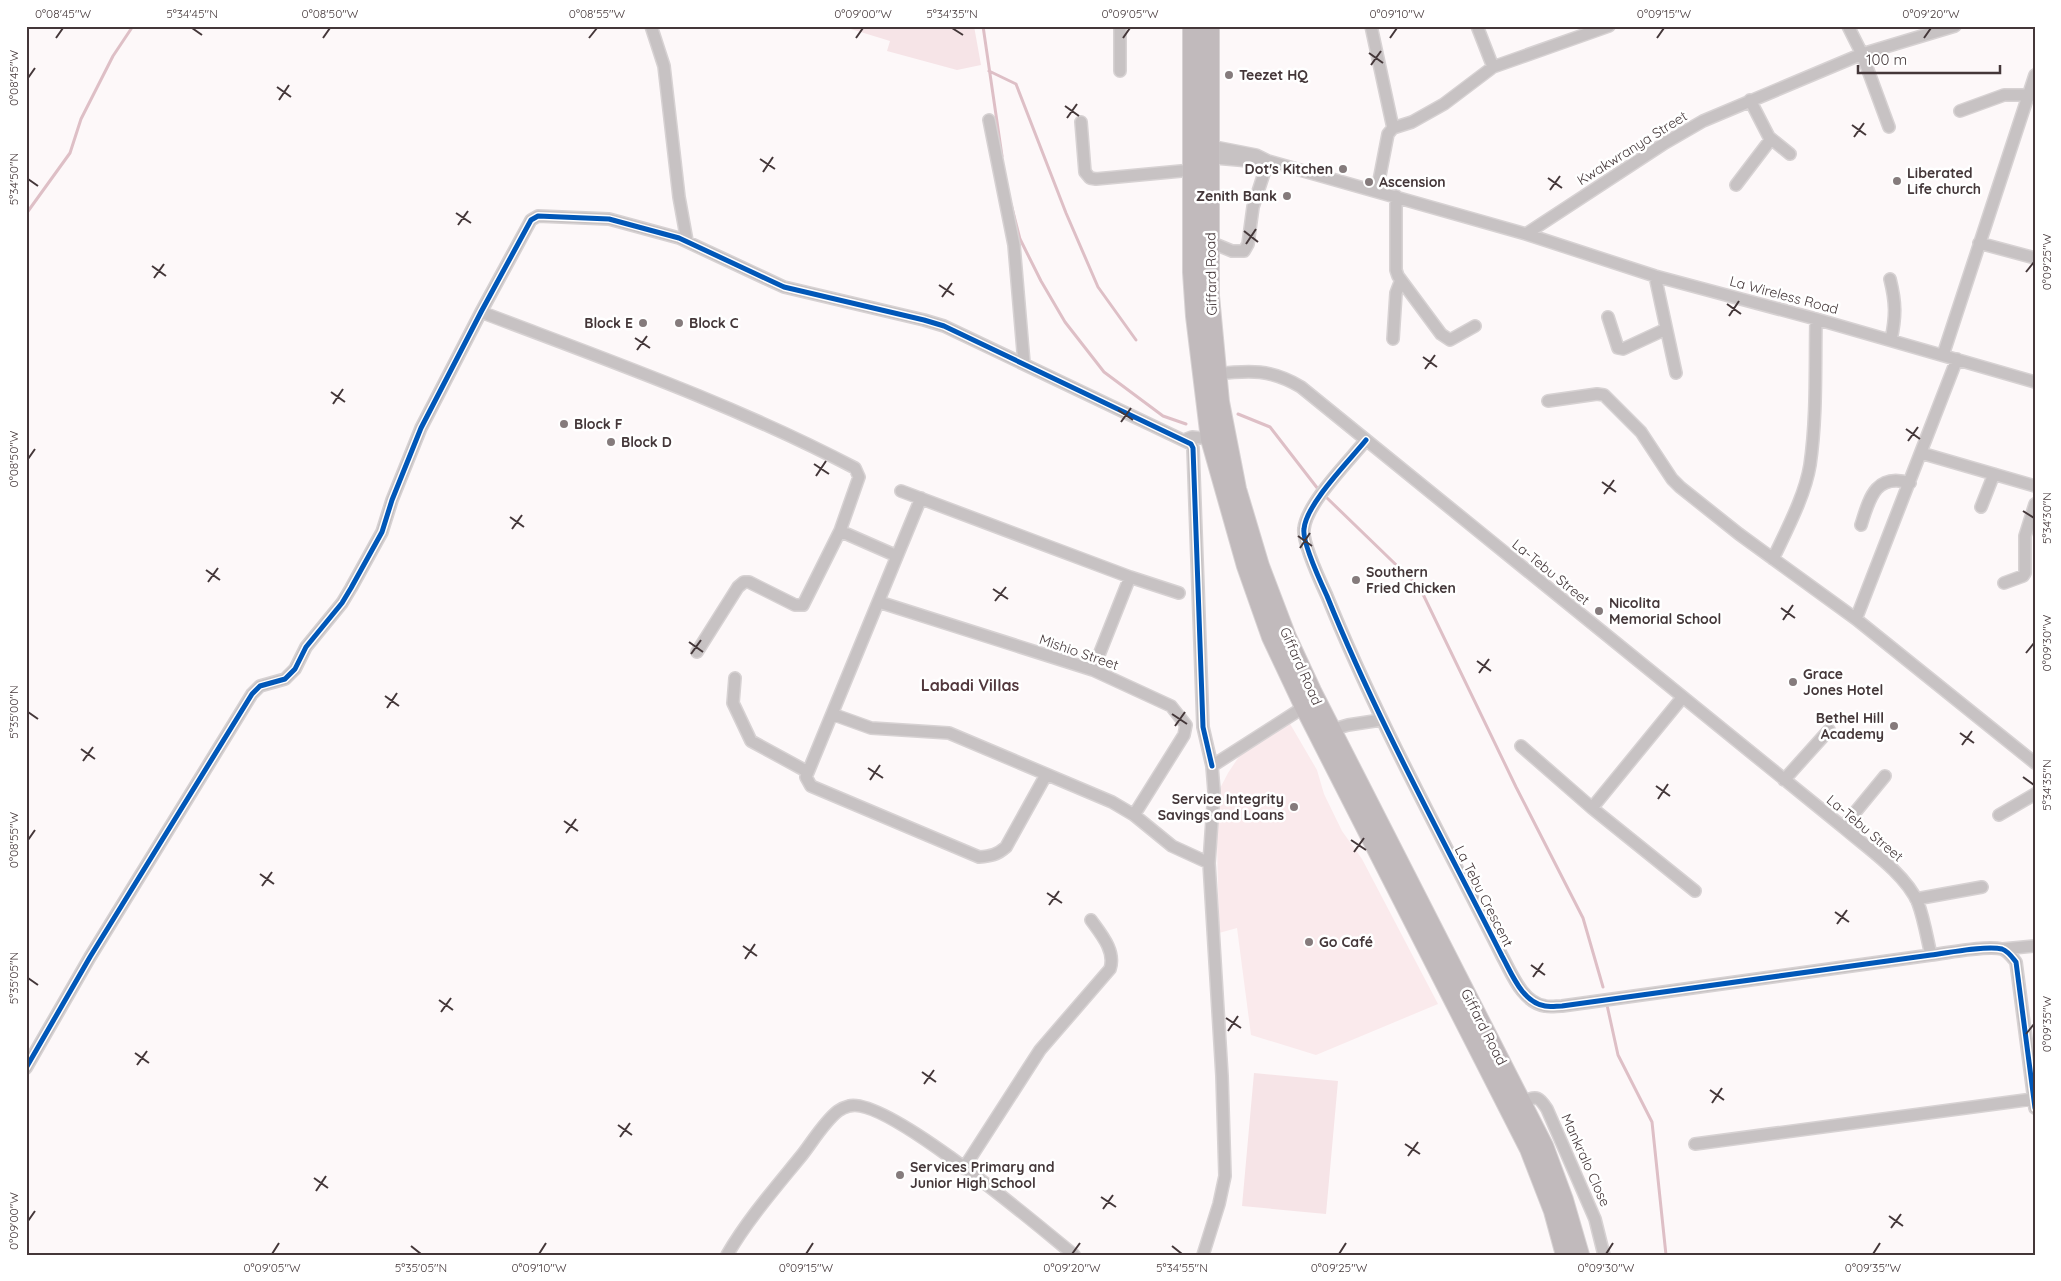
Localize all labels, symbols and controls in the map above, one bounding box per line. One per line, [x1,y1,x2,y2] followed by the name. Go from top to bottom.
[35,6,92,21] text: 0°08'45"W
[166,6,218,21] text: 5°34'45"N
[302,6,359,21] text: 0°08'50"W
[569,6,626,21] text: 0°08'55"W
[834,6,892,21] text: 0°09'00"W
[926,6,978,21] text: 5°34'35"N
[1101,6,1159,21] text: 0°09'05"W
[1369,6,1425,21] text: 0°09'10"W
[1637,6,1692,21] text: 0°09'15"W
[1902,6,1960,21] text: 0°09'20"W
[1858,42,2001,74] scale bar
[6,49,21,106] text: 0°08'45"W
[1866,50,1907,69] text: 100 m
[1239,66,1308,84] place label: Teezet HQ
[1223,69,1235,81] marker: Teezet HQ
[1574,107,1691,189] street label: Kwakwranya Street
[6,153,21,205] text: 5°34'50"N
[1245,160,1333,178] place label: Dot's Kitchen
[1337,163,1349,175] marker: Dot's Kitchen
[1907,164,1981,198] place label: Liberated Life church
[1379,173,1446,191] place label: Ascension
[1891,175,1903,187] marker: Liberated Life church
[1363,176,1375,188] marker: Ascension
[1196,187,1277,205] place label: Zenith Bank
[1281,190,1293,202] marker: Zenith Bank
[1201,232,1221,316] street label: Giffard Road
[2039,233,2054,290] text: 0°09'25"W
[1728,272,1840,318] street label: La Wireless Road
[584,314,633,332] place label: Block E
[689,314,739,332] place label: Block C
[637,317,649,329] marker: Block E
[673,317,685,329] marker: Block C
[574,415,623,433] place label: Block F
[558,418,570,430] marker: Block F
[6,430,21,487] text: 0°08'50"W
[621,433,672,451] place label: Block D
[605,436,617,448] marker: Block D
[2039,492,2054,544] text: 5°34'30"N
[1509,535,1594,609] street label: La-Tebu Street
[1366,563,1456,597] place label: Southern Fried Chicken
[1350,574,1362,586] marker: Southern Fried Chicken
[1609,594,1721,628] place label: Nicolita Memorial School
[1593,605,1605,617] marker: Nicolita Memorial School
[2039,614,2054,671] text: 0°09'30"W
[1276,624,1326,708] street label: Giffard Road
[1037,630,1121,674] street label: Mishio Street
[1803,665,1883,699] place label: Grace Jones Hotel
[921,675,1020,695] district label: Labadi Villas
[1787,676,1799,688] marker: Grace Jones Hotel
[6,685,21,739] text: 5°35'00"N
[1816,709,1884,743] place label: Bethel Hill Academy
[1888,720,1900,732] marker: Bethel Hill Academy
[2039,759,2054,811] text: 5°34'35"N
[1158,790,1284,824] place label: Service Integrity Savings and Loans
[1823,791,1907,865] street label: La-Tebu Street
[1288,801,1300,813] marker: Service Integrity Savings and Loans
[6,811,21,868] text: 0°08'55"W
[1451,842,1517,950] street label: La Tebu Crescent
[1319,933,1373,951] place label: Go Café
[1303,936,1315,948] marker: Go Café
[6,952,21,1004] text: 5°35'05"N
[1457,986,1511,1068] street label: Giffard Road
[2039,995,2054,1052] text: 0°09'35"W
[1557,1111,1615,1209] street label: Mankralo Close
[910,1158,1054,1192] place label: Services Primary and Junior High School
[894,1169,906,1181] marker: Services Primary and Junior High School
[6,1192,21,1250] text: 0°09'00"W
[243,1260,301,1275] text: 0°09'05"W
[395,1260,447,1275] text: 5°35'05"N
[511,1260,567,1275] text: 0°09'10"W
[779,1260,834,1275] text: 0°09'15"W
[1043,1260,1101,1275] text: 0°09'20"W
[1156,1260,1208,1275] text: 5°34'55"N
[1311,1260,1368,1275] text: 0°09'25"W
[1578,1260,1635,1275] text: 0°09'30"W
[1845,1260,1902,1275] text: 0°09'35"W

